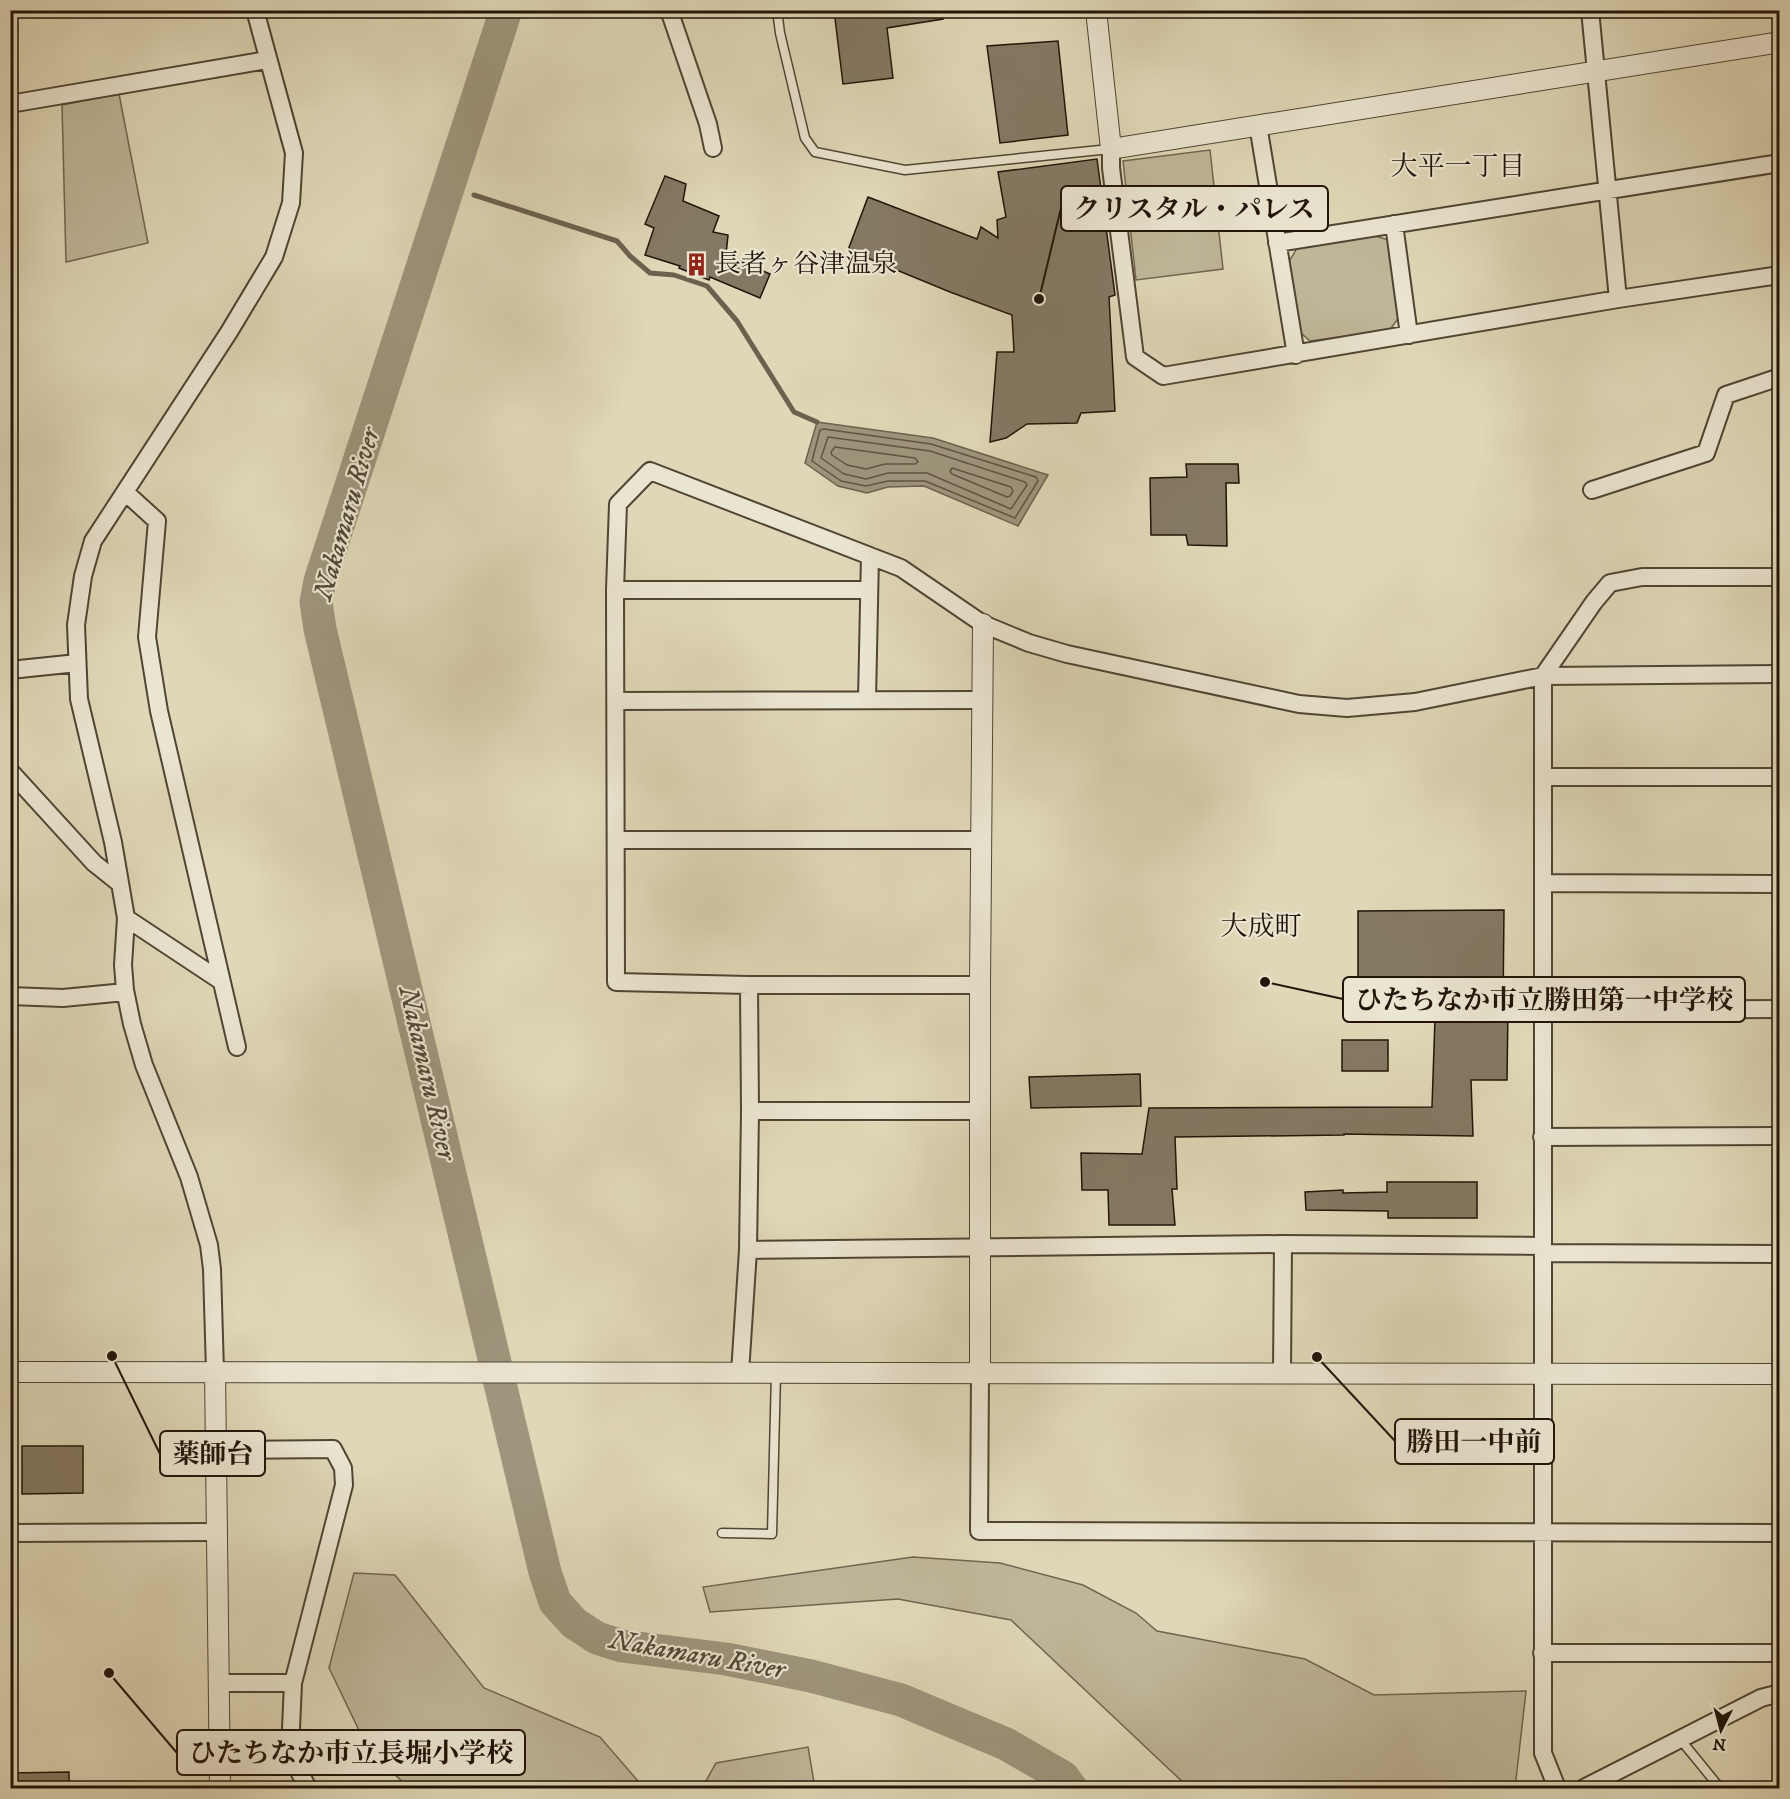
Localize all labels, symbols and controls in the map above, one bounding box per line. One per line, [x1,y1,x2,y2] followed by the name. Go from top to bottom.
[1391,150,1526,184] district label: 大平一丁目
[1061,186,1328,231] callout: クリスタル・パレス
[1073,193,1315,227] text: クリスタル・パレス
[715,248,897,281] place label: 長者ヶ谷津温泉
[684,251,710,277] building icon: 長者ヶ谷津温泉
[306,422,388,606] water label: Nakamaru River
[1221,910,1302,944] district label: 大成町
[1343,977,1745,1022] callout: ひたちなか市立勝田第一中学校
[390,981,464,1165] water label: Nakamaru River
[1355,984,1733,1018] text: ひたちなか市立勝田第一中学校
[1395,1419,1554,1464] callout: 勝田一中前
[1407,1426,1542,1460] text: 勝田一中前
[160,1431,265,1476] callout: 薬師台
[173,1438,254,1472] text: 薬師台
[605,1623,790,1688] water label: Nakamaru River
[1691,1700,1751,1760] north arrow
[177,1730,525,1775] callout: ひたちなか市立長堀小学校
[1712,1733,1727,1755] text: N
[189,1737,513,1771] text: ひたちなか市立長堀小学校

